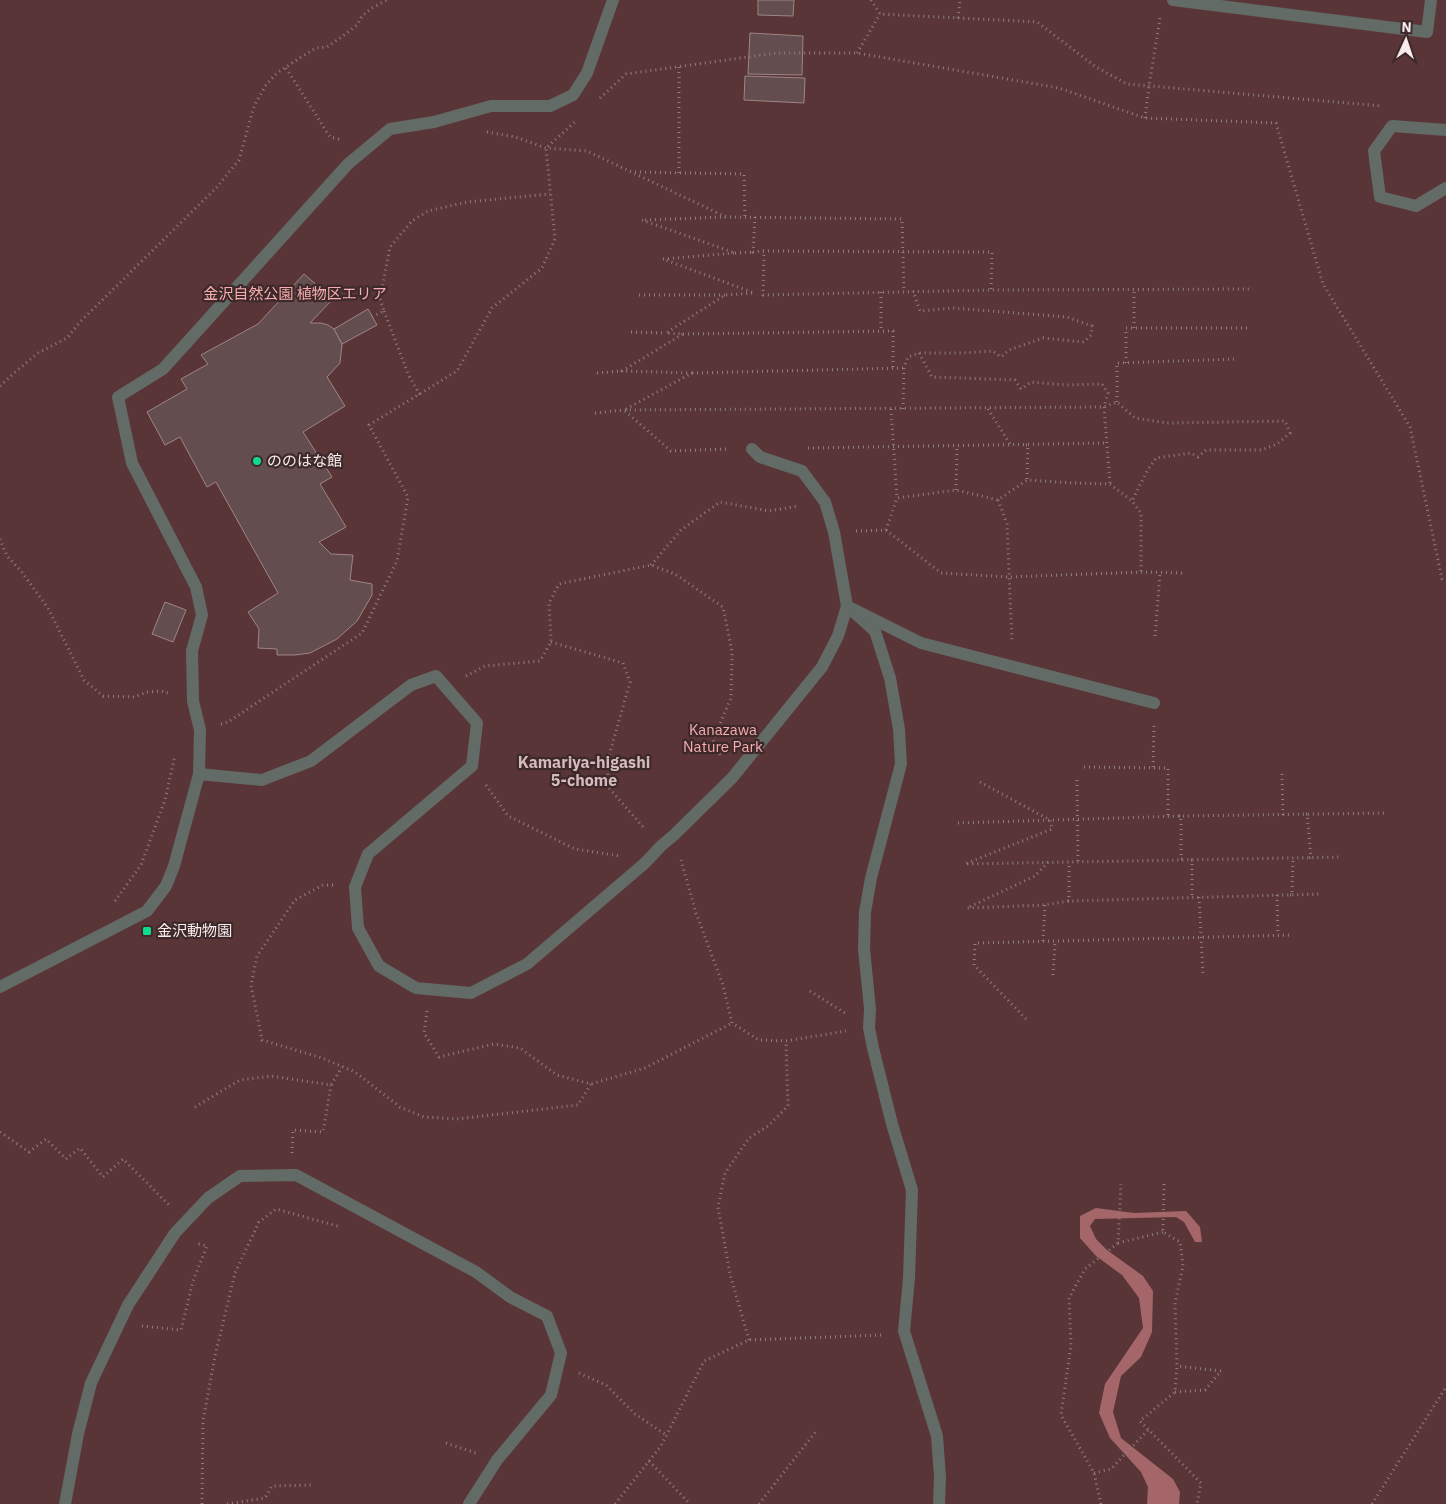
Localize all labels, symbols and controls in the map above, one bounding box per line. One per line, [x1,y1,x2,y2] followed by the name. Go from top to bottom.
[1381,15,1431,65] north arrow
[1401,18,1412,36] text: N
[203,284,387,303] park label: 金沢自然公園 植物区エリア
[267,451,342,470] place label: ののはな館
[251,455,263,467] marker: ののはな館
[683,720,763,756] park label: Kanazawa Nature Park
[518,752,650,790] district label: Kamariya-higashi 5-chome
[157,921,232,940] place label: 金沢動物園
[141,925,153,937] marker: 金沢動物園

